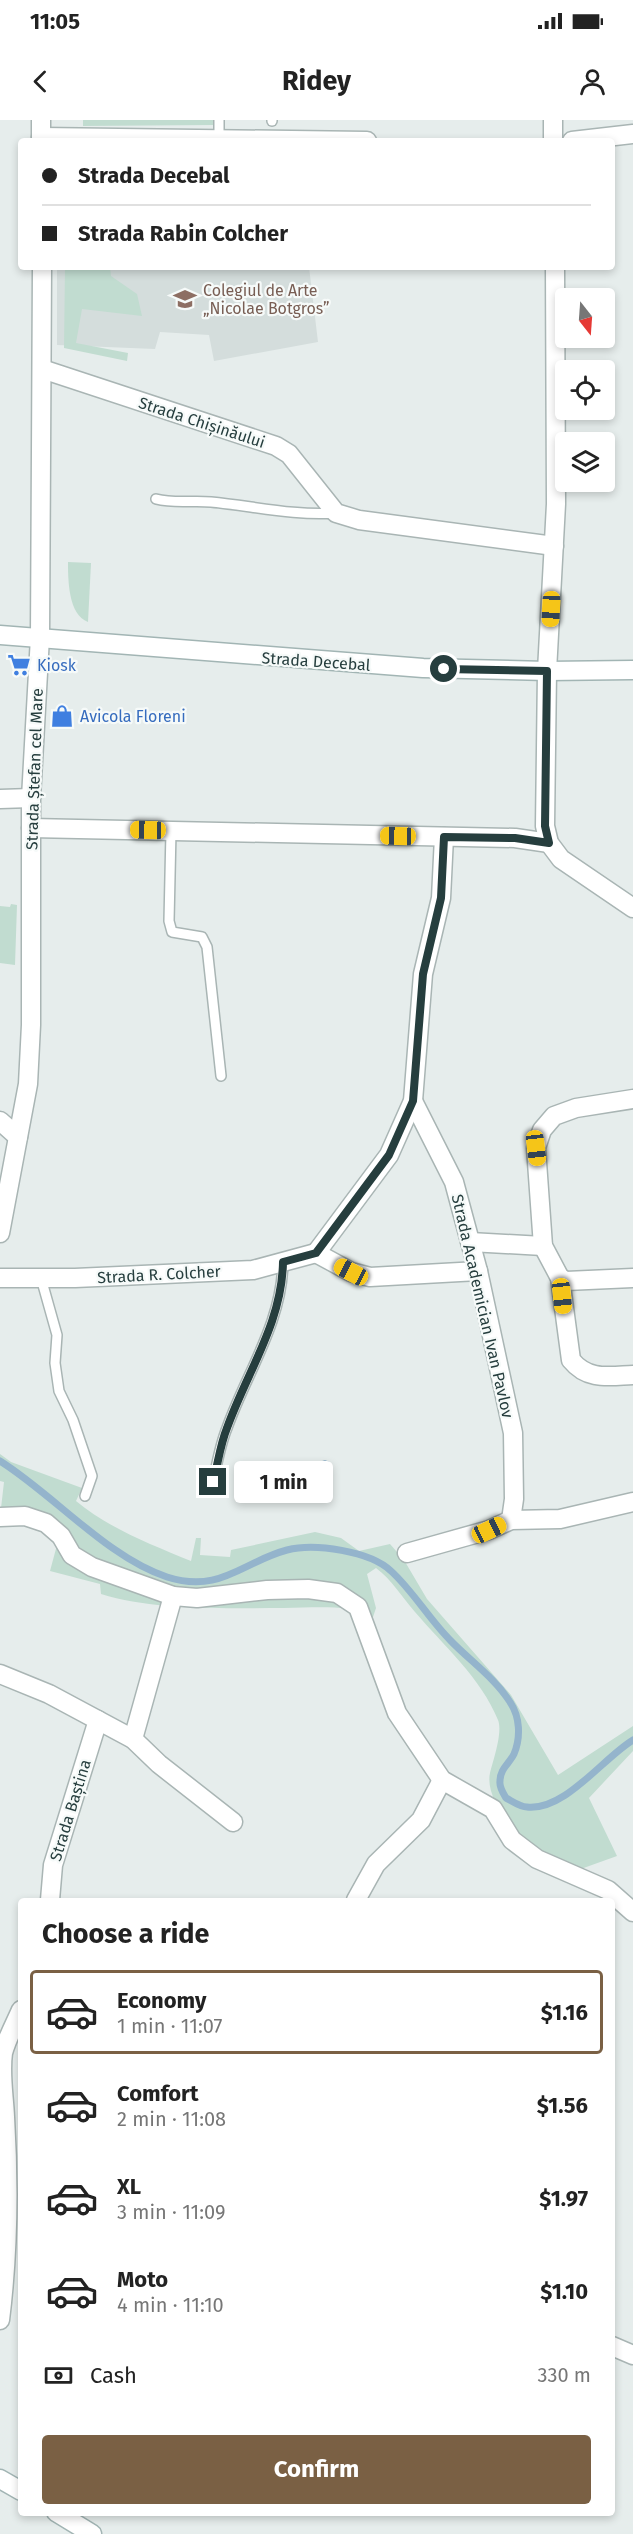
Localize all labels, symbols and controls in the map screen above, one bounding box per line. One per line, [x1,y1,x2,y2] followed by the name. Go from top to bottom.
[30,8,80,35] text: 11:05
[24,65,57,98] icon: back
[282,65,351,97] text: Ridey
[576,65,609,98] icon: person
[78,162,230,189] text: Strada Decebal
[78,220,288,247] text: Strada Rabin Colcher
[203,281,330,318] place label: Colegiul de Arte „Nicolae Botgros”
[172,286,198,312] school or university icon: Colegiul de Arte „Nicolae Botgros”
[555,288,615,348] north arrow
[555,288,615,492] map controls
[555,360,615,420] button: locate
[136,393,268,453] street label: Strada Chișinăului
[555,432,615,492] button: layers
[541,591,561,627] car
[261,648,371,675] street label: Strada Decebal
[6,652,32,678] supermarket icon: Kiosk
[430,655,457,682] route start
[37,656,77,675] place label: Kiosk
[22,688,48,850] street label: Strada Ștefan cel Mare
[49,703,75,729] shop icon: Avicola Floreni
[80,707,186,726] place label: Avicola Floreni
[130,821,166,839] car
[380,827,416,845] car
[525,1129,547,1167] car
[448,1192,518,1420] street label: Strada Academician Ivan Pavlov
[331,1256,371,1288] car
[97,1262,222,1287] street label: Strada R. Colcher
[551,1277,573,1315] car
[234,1461,333,1503] callout: 1 min
[199,1468,226,1495] route end
[259,1470,308,1494] text: 1 min
[469,1514,509,1546] car
[46,1757,96,1864] street label: Strada Baștina
[42,1918,209,1950] text: Choose a ride
[45,1985,99,2039] icon: car
[117,1987,206,2014] text: Economy
[541,1999,588,2026] text: $1.16
[117,2014,222,2038] text: 1 min · 11:07
[45,2078,99,2132] icon: car
[117,2080,198,2107] text: Comfort
[537,2092,588,2119] text: $1.56
[117,2107,226,2131] text: 2 min · 11:08
[45,2171,99,2225] icon: car
[117,2173,141,2200] text: XL
[539,2185,588,2212] text: $1.97
[117,2200,225,2224] text: 3 min · 11:09
[45,2264,99,2318] icon: car
[117,2266,168,2293] text: Moto
[540,2278,588,2305] text: $1.10
[117,2293,224,2317] text: 4 min · 11:10
[42,2359,75,2392] icon: cash
[90,2362,137,2389] text: Cash
[537,2363,591,2387] text: 330 m
[42,2435,591,2504] button: Confirm

